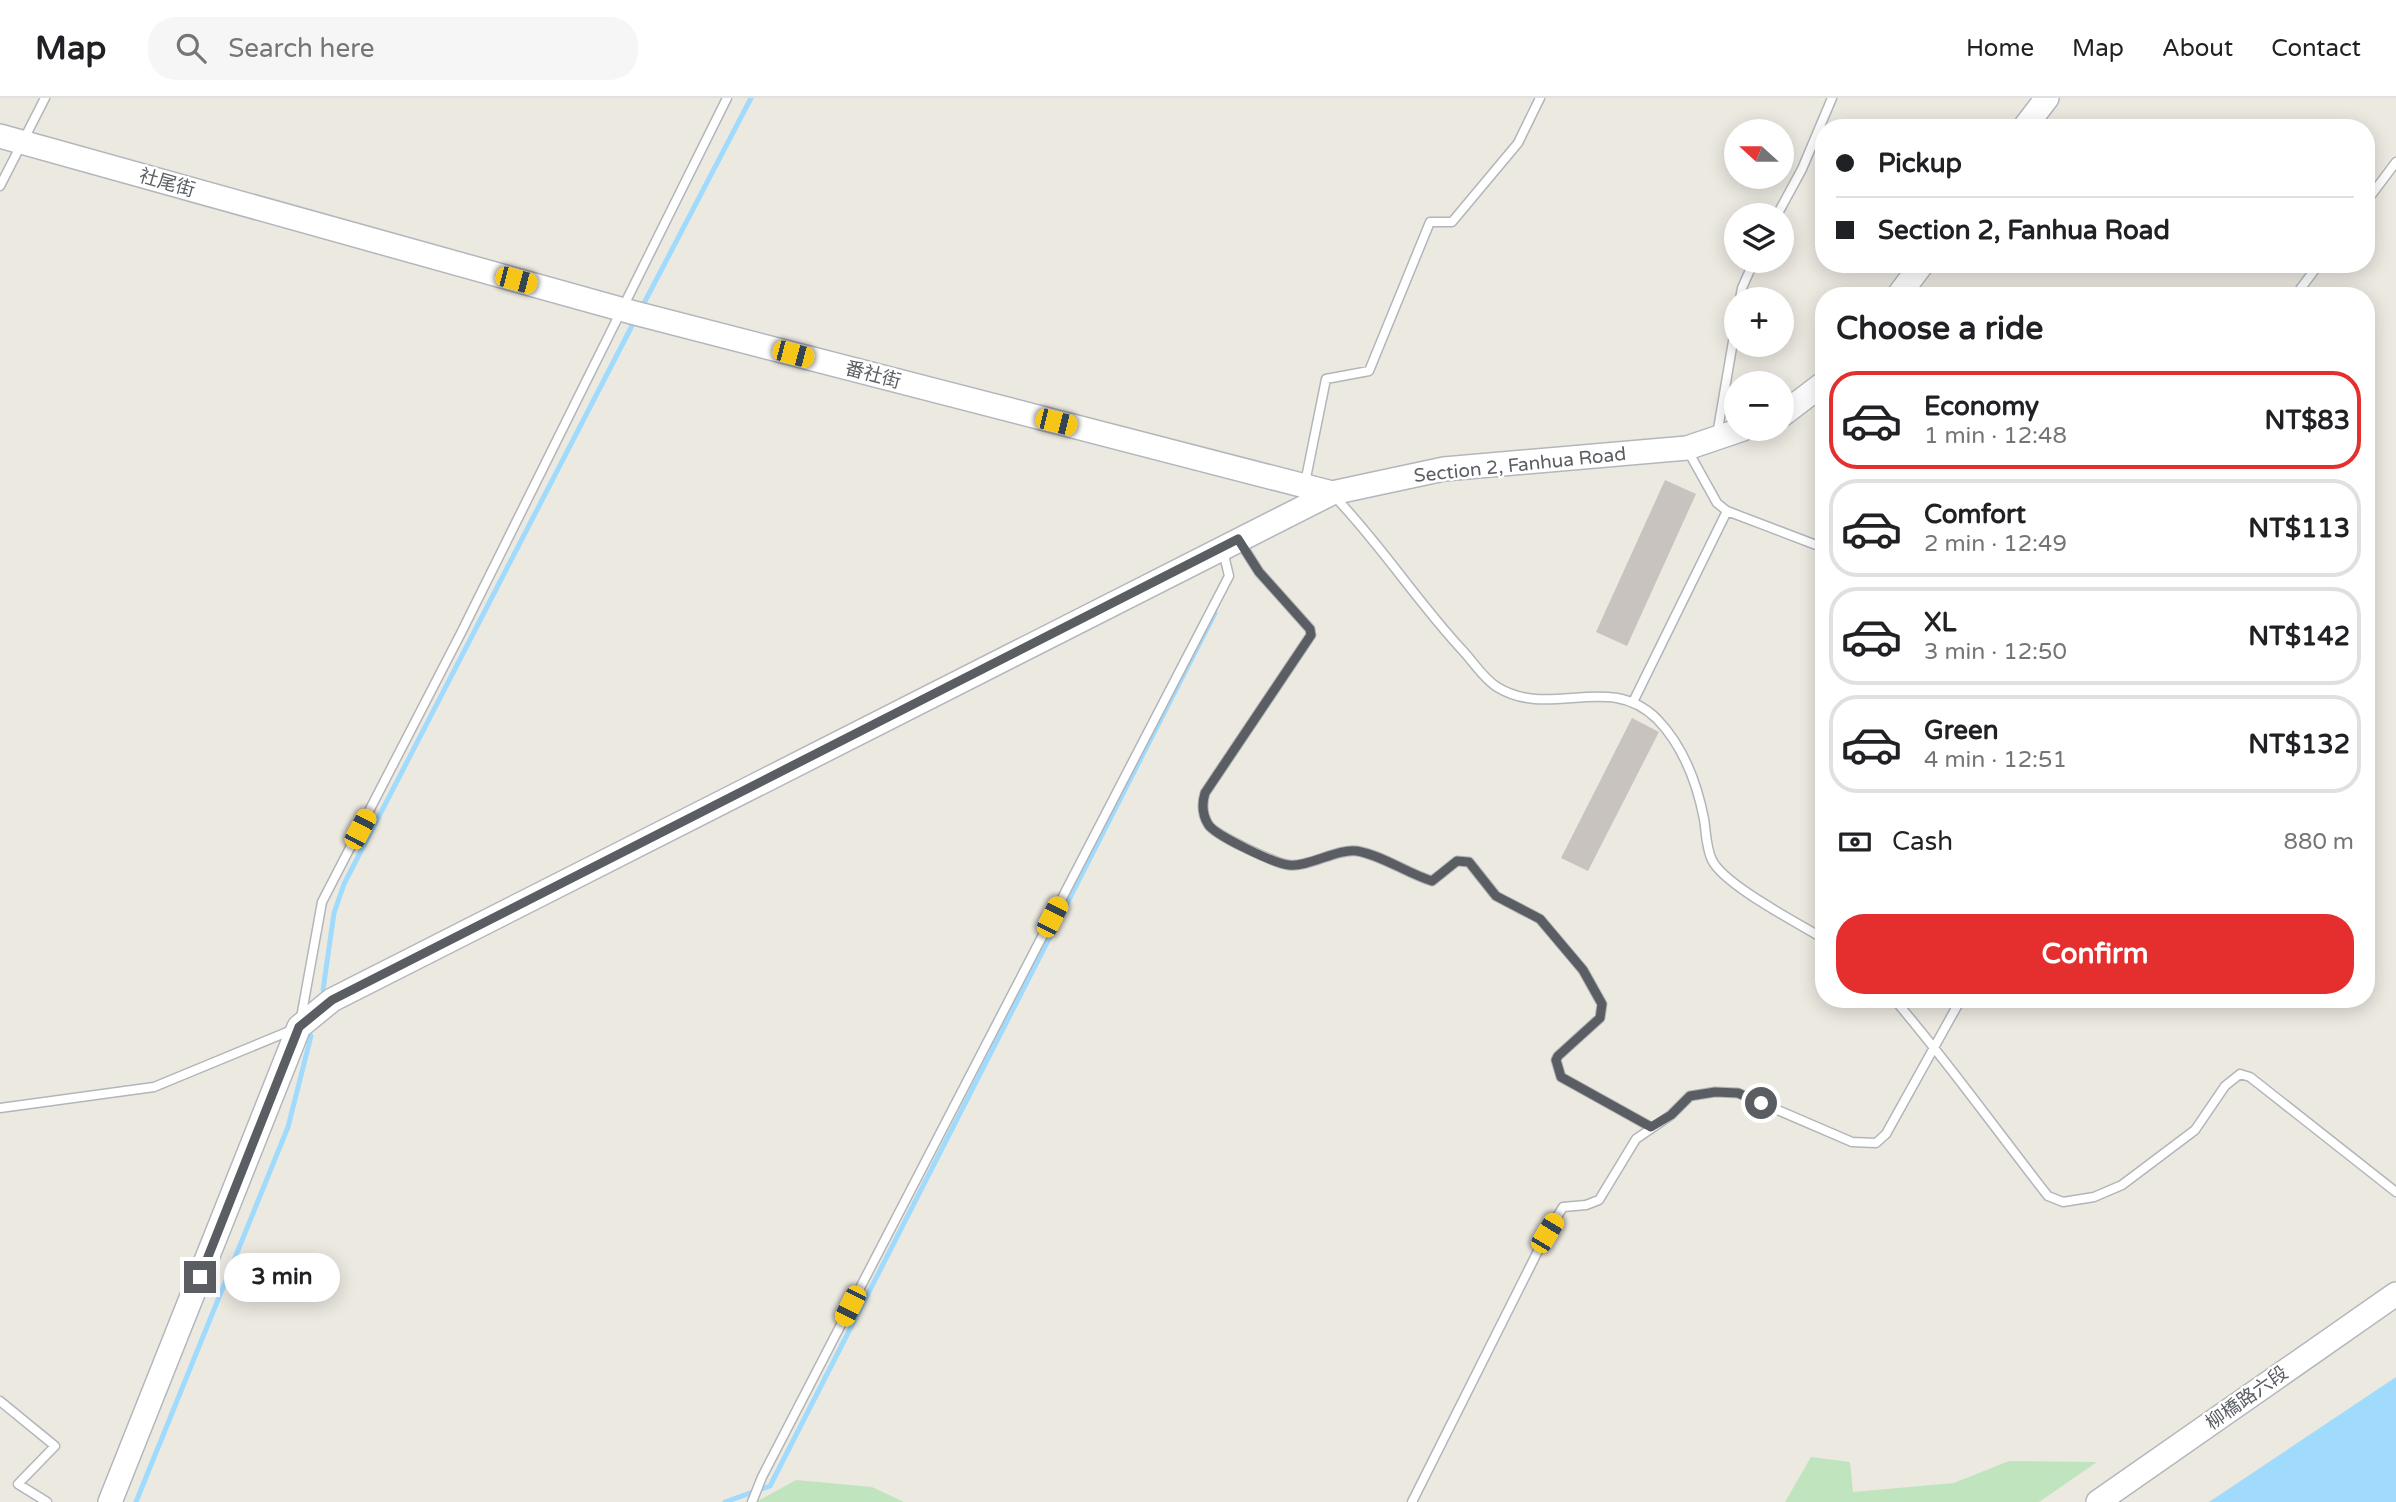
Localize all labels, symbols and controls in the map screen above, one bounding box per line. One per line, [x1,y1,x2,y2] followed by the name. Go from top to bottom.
[148,17,638,80] search box
[35,29,106,68] text: Map
[172,29,210,67] icon: search
[228,33,374,64] text: Search here
[1966,34,2034,63] text: Home
[2072,34,2124,63] text: Map
[2162,34,2233,63] text: About
[2271,34,2361,63] text: Contact
[1724,119,1794,189] north arrow
[1724,119,1794,441] map controls
[1878,148,1962,179] text: Pickup
[137,165,197,201] street label: 社尾街
[1724,203,1794,273] button: layers
[1878,215,2170,246] text: Section 2, Fanhua Road
[493,264,540,296] car
[1724,287,1794,357] button: +
[1836,310,2043,348] text: Choose a ride
[770,338,817,370] car
[843,357,903,393] street label: 番社街
[1724,371,1794,441] button: −
[1840,389,1903,452] icon: car
[1924,391,2039,422] text: Economy
[2265,405,2350,436] text: NT$83
[1034,407,1079,437] car
[1924,422,2067,450] text: 1 min · 12:48
[1413,443,1627,487] street label: Section 2, Fanhua Road
[1840,497,1903,560] icon: car
[1924,499,2026,530] text: Comfort
[2248,513,2350,544] text: NT$113
[1924,530,2067,558] text: 2 min · 12:49
[1840,605,1903,668] icon: car
[1924,607,1956,638] text: XL
[2248,621,2350,652] text: NT$142
[1924,638,2067,666] text: 3 min · 12:50
[1840,713,1903,776] icon: car
[1924,715,1999,746] text: Green
[2248,729,2350,760] text: NT$132
[1924,746,2067,774] text: 4 min · 12:51
[341,806,380,852] car
[1836,823,1874,861] icon: cash
[1892,826,1953,857] text: Cash
[2284,828,2354,856] text: 880 m
[1034,894,1071,940] car
[1836,914,2354,994] button: Confirm
[1745,1087,1777,1119] route start
[1528,1210,1567,1256] car
[224,1252,340,1302] callout: 3 min
[184,1261,216,1293] route end
[251,1263,313,1291] text: 3 min
[832,1283,869,1329] car
[2202,1362,2292,1434] street label: 柳橋路六段

